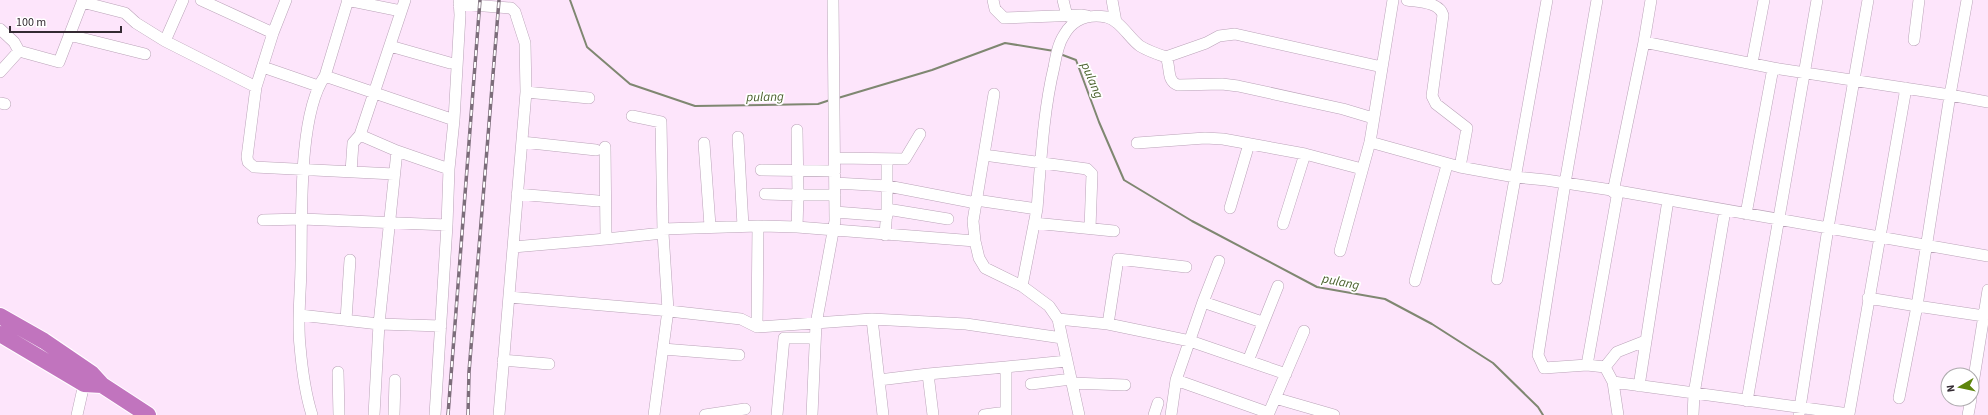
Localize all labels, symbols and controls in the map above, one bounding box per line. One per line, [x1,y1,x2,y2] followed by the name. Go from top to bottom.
[10,8,121,34] scale bar
[16,14,46,31] text: 100 m
[1076,59,1108,101] water label: pulang
[745,88,784,106] water label: pulang
[1320,269,1361,294] water label: pulang
[1940,367,1980,407] north arrow
[1943,384,1959,393] text: N

